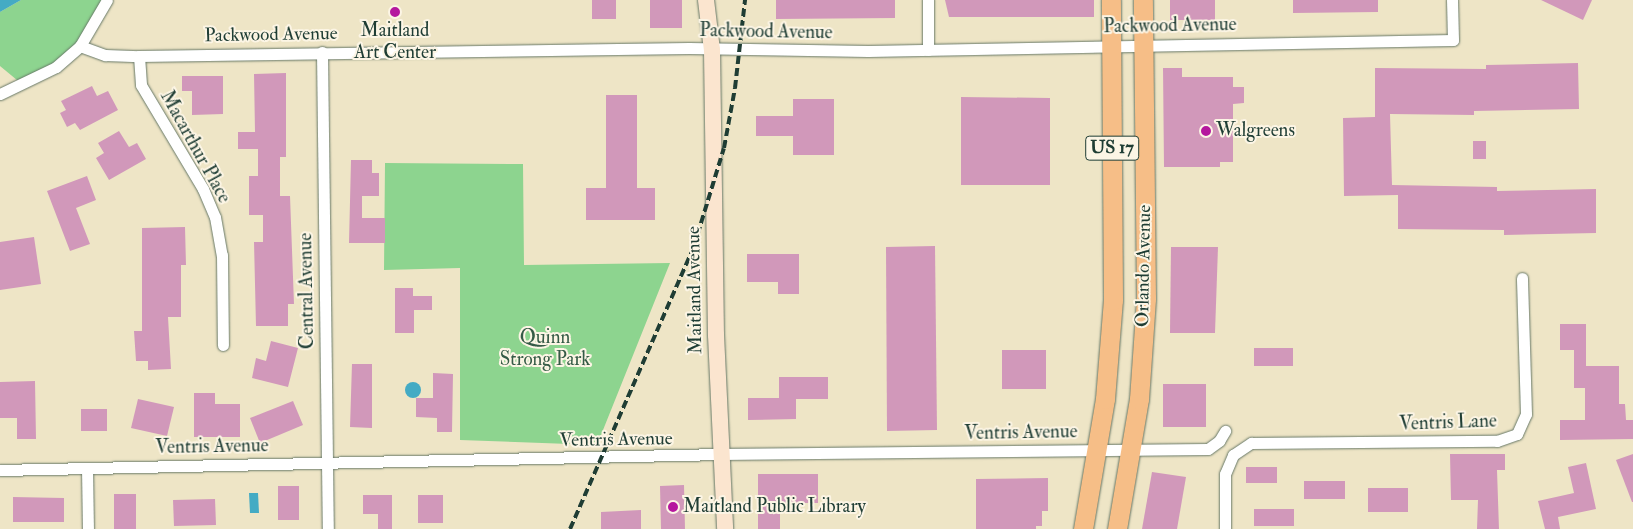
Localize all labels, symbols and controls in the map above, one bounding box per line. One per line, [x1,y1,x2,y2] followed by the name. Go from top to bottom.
[389,6,401,18] marker: Maitland Art Center
[1103,13,1237,39] street label: Packwood Avenue
[699,19,833,45] street label: Packwood Avenue
[354,20,436,64] place label: Maitland Art Center
[204,22,338,48] street label: Packwood Avenue
[155,87,235,207] street label: Macarthur Place
[1216,120,1295,142] place label: Walgreens
[1200,125,1212,137] marker: Walgreens
[1084,132,1140,164] road number: US 17
[1132,205,1156,327] street label: Orlando Avenue
[682,226,708,354] street label: Maitland Avenue
[295,233,319,349] street label: Central Avenue
[500,327,590,371] park label: Quinn Strong Park
[1399,410,1497,436] street label: Ventris Lane
[964,421,1078,445] street label: Ventris Avenue
[559,428,673,452] street label: Ventris Avenue
[155,435,269,459] street label: Ventris Avenue
[683,496,866,518] place label: Maitland Public Library
[667,501,679,513] marker: Maitland Public Library

